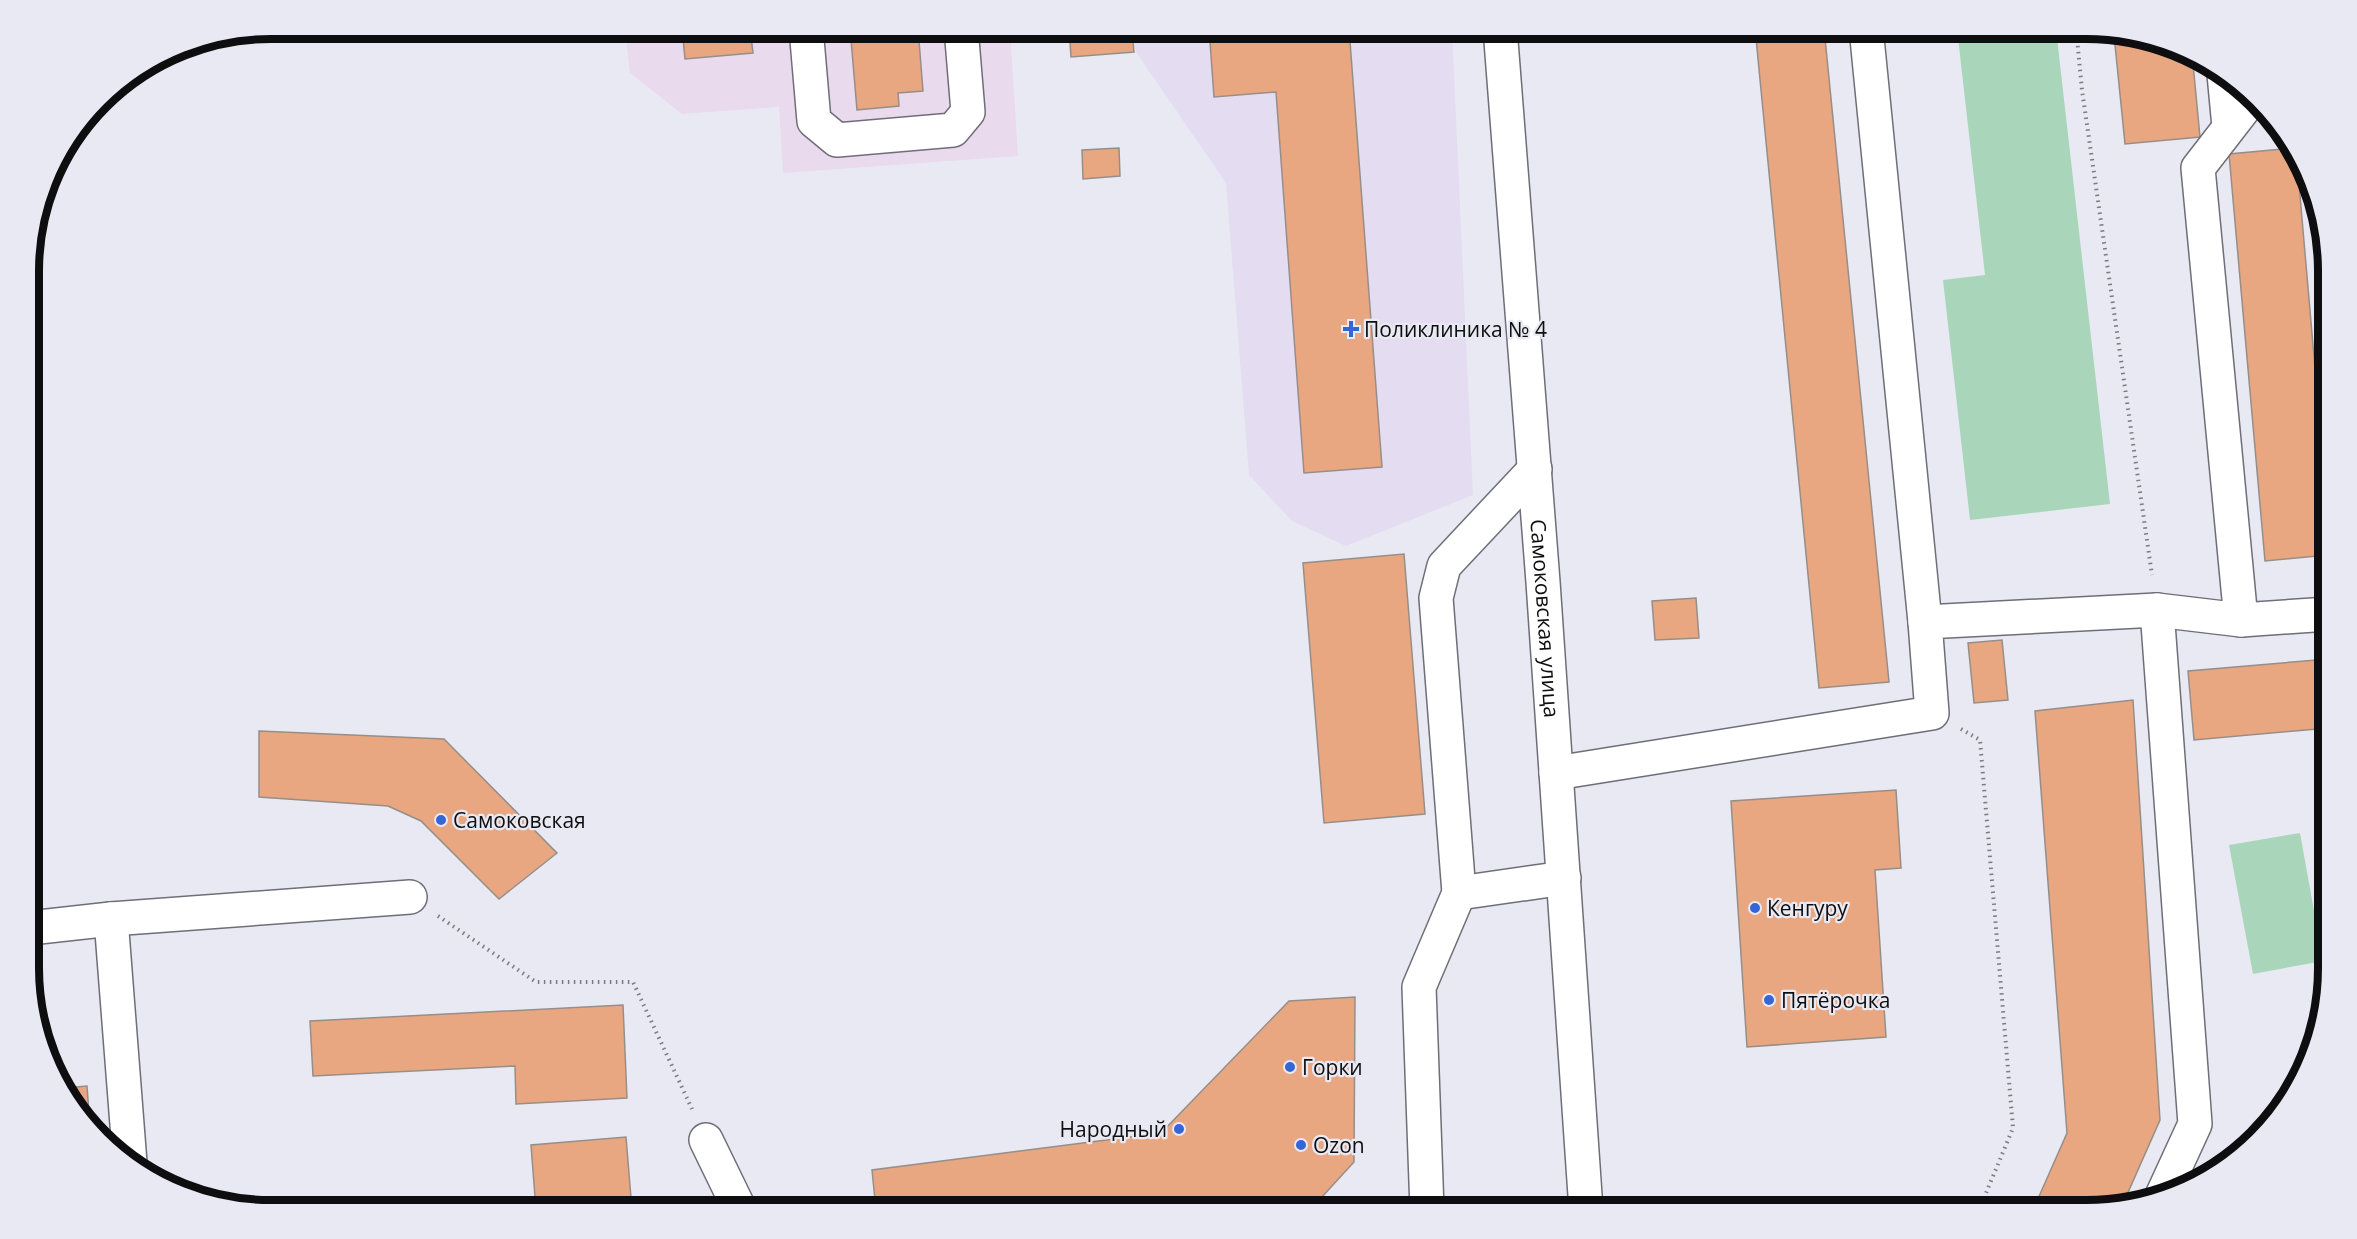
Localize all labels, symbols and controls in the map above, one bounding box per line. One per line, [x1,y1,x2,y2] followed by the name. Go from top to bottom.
[1364,315,1547,343] place label: Поликлиника № 4
[1342,320,1360,338] marker: Поликлиника № 4
[1524,518,1566,718] street label: Самоковская улица
[453,806,586,834] place label: Самоковская
[434,813,448,827] marker: Самоковская
[1767,894,1848,922] place label: Кенгуру
[1748,901,1762,915] marker: Кенгуру
[1781,986,1890,1014] place label: Пятёрочка
[1762,993,1776,1007] marker: Пятёрочка
[1302,1053,1363,1081] place label: Горки
[1283,1060,1297,1074] marker: Горки
[1060,1115,1167,1143] place label: Народный
[1172,1122,1186,1136] marker: Народный
[1313,1131,1365,1159] place label: Ozon
[1294,1138,1308,1152] marker: Ozon

